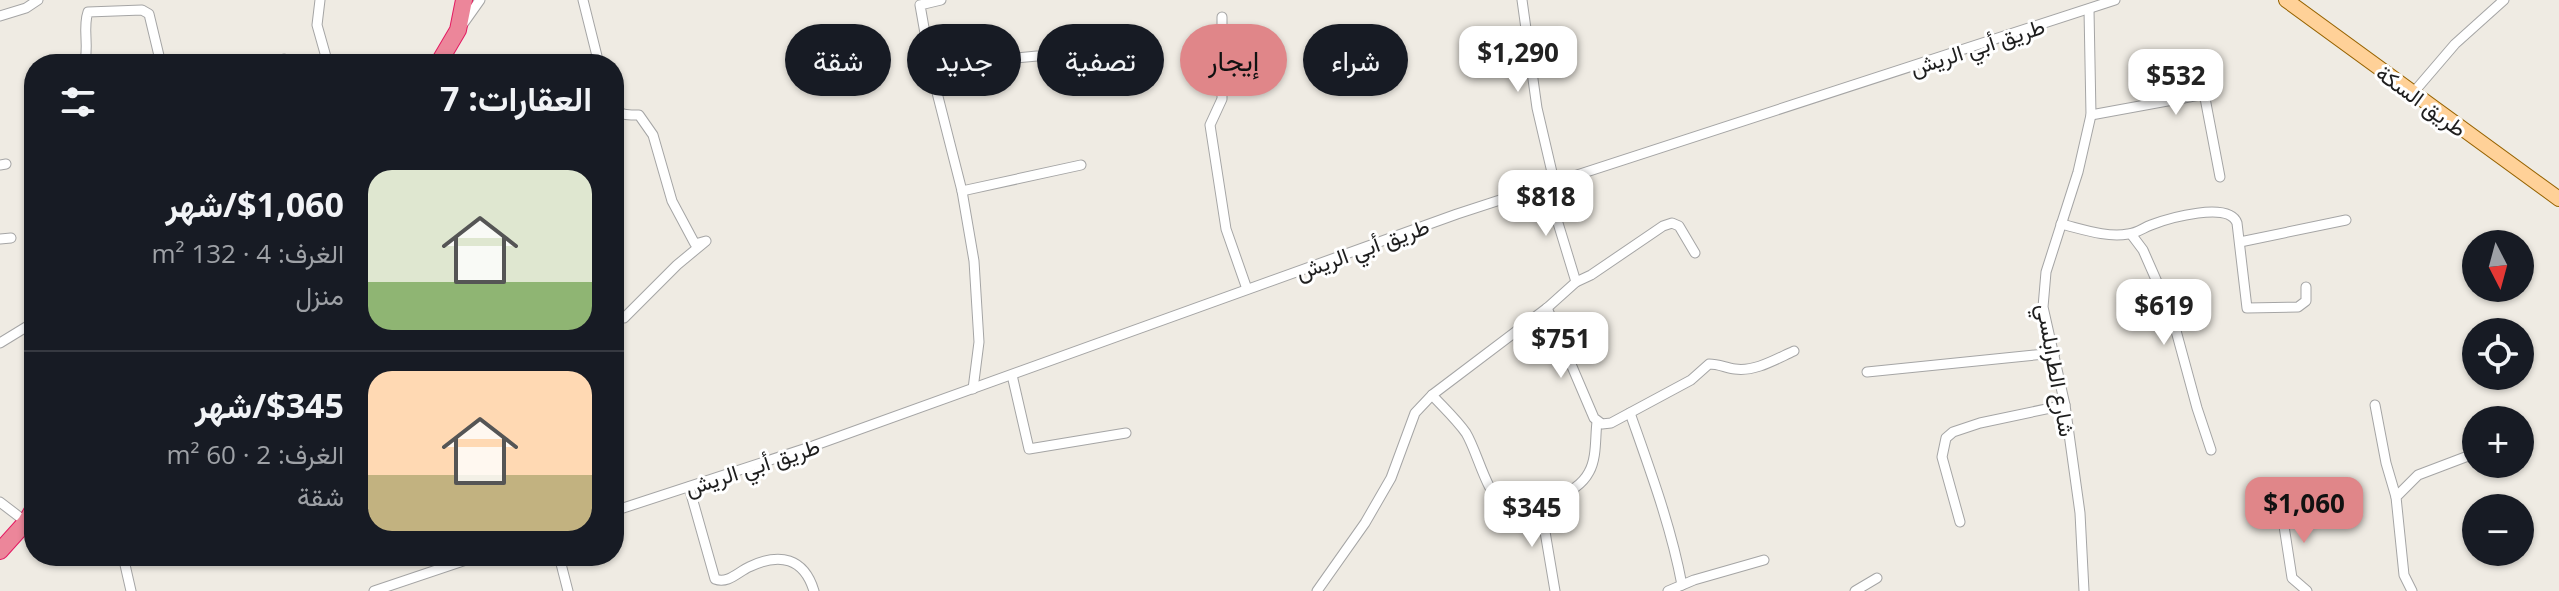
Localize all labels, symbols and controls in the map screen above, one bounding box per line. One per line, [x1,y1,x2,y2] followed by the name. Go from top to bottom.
[1906,10,2050,87] street label: طريق أبي الريش
[785,24,891,96] chip: شقة
[907,24,1021,96] chip: جديد
[1037,24,1164,96] chip: تصفية
[1180,24,1287,96] chip: إيجار
[1303,24,1408,96] chip: شراء
[1453,26,1583,94] pin: $1,290
[1477,34,1559,70] text: $1,290
[2129,49,2223,117] pin: $532
[2146,57,2206,93] text: $532
[2371,57,2473,143] street label: طريق السكة
[440,75,592,121] text: العقارات: 7
[56,80,100,124] icon: filters
[1499,170,1593,238] pin: $818
[1516,178,1576,214] text: $818
[165,181,344,227] text: $1,060/شهر
[432,202,528,298] icon: home
[1291,210,1435,291] street label: طريق أبي الريش
[2462,230,2534,302] north arrow
[2462,230,2534,566] map controls
[152,235,344,271] text: الغرف: 4 · 132 m²
[295,277,344,313] text: منزل
[2117,279,2211,347] pin: $619
[2134,287,2194,323] text: $619
[2026,301,2083,440] street label: شارع الطرابلسي
[1514,312,1608,380] pin: $751
[2462,318,2534,390] button: locate
[1531,320,1591,356] text: $751
[195,382,344,428] text: $345/شهر
[432,403,528,499] icon: home
[2462,406,2534,478] button: +
[681,430,825,507] street label: طريق أبي الريش
[166,436,344,472] text: الغرف: 2 · 60 m²
[2239,477,2369,545] pin: $1,060
[297,478,344,514] text: شقة
[1485,481,1579,549] pin: $345
[2263,485,2345,521] text: $1,060
[1502,489,1562,525] text: $345
[2462,494,2534,566] button: −

